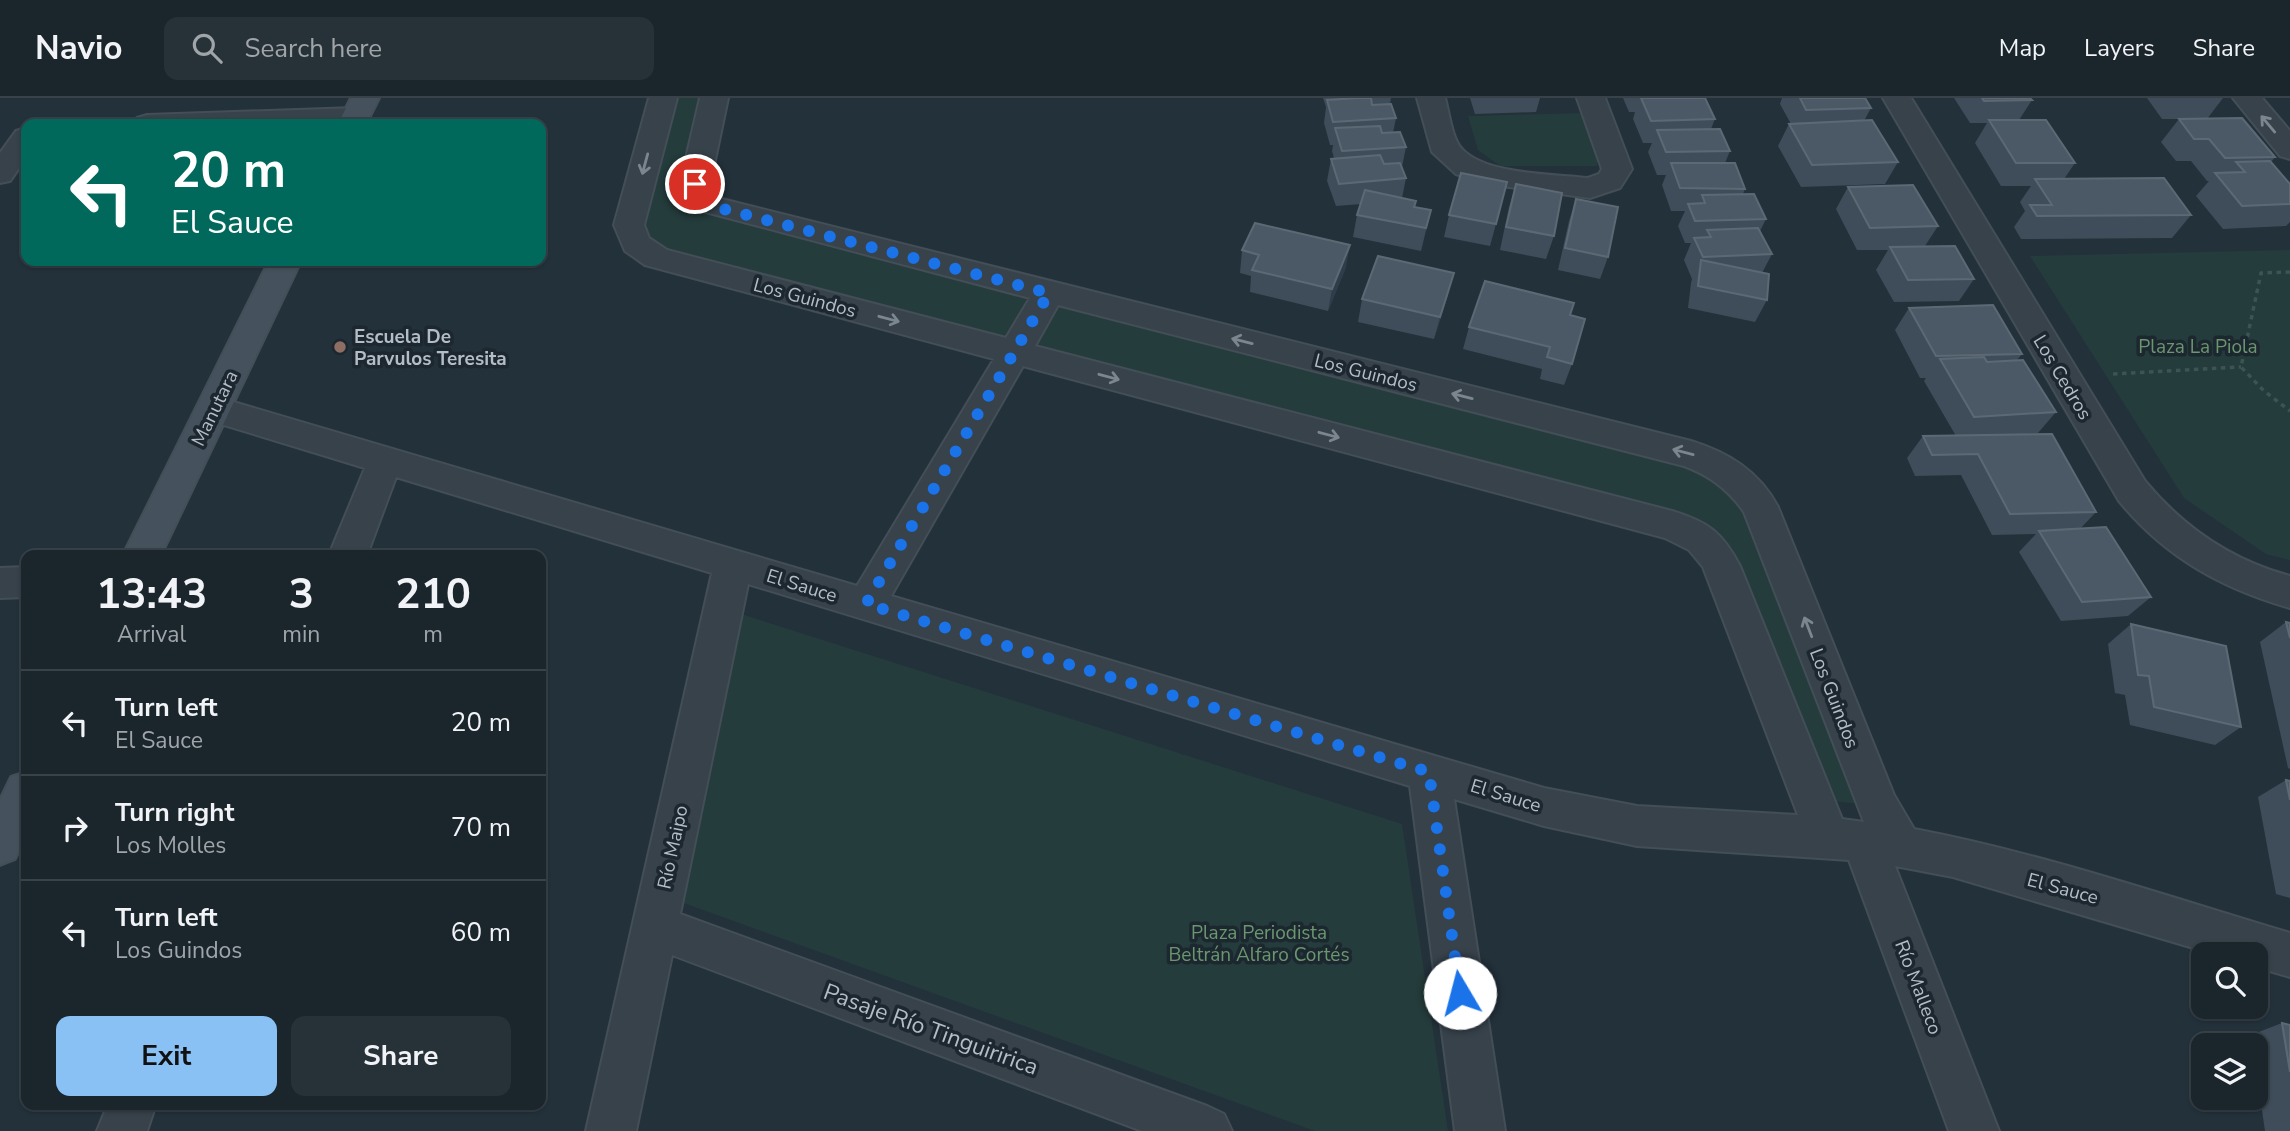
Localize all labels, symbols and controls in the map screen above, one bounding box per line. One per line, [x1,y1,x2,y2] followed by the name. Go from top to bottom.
[164,17,654,80] search box
[35,26,122,71] text: Navio
[188,29,226,67] icon: search
[244,31,382,66] text: Search here
[1999,32,2046,64] text: Map
[2084,32,2155,64] text: Layers
[2193,32,2255,64] text: Share
[2260,115,2276,133] one-way arrow
[171,137,286,204] text: 20 m
[56,147,147,238] icon: left
[638,153,651,175] one-way arrow
[665,154,725,214] pin
[676,165,714,203] icon: arrive
[171,201,293,244] text: El Sauce
[751,272,859,324] street label: Los Guindos
[878,314,900,327] one-way arrow
[354,324,507,372] place label: Escuela De Parvulos Teresita
[2027,330,2098,425] street label: Los Cedros
[1231,334,1254,347] one-way arrow
[2138,334,2258,360] park label: Plaza La Piola
[332,339,348,355] marker: Escuela De Parvulos Teresita
[1312,348,1420,398] street label: Los Guindos
[185,366,244,451] street label: Manutara
[1098,371,1120,384] one-way arrow
[1451,389,1474,402] one-way arrow
[1318,429,1340,442] one-way arrow
[1672,444,1694,457] one-way arrow
[763,563,840,609] street label: El Sauce
[96,566,207,623] text: 13:43
[289,566,314,623] text: 3
[395,566,471,623] text: 210
[1800,617,1813,639] one-way arrow
[117,619,186,650] text: Arrival
[282,619,320,650] text: min
[423,619,443,650] text: m
[1803,645,1865,752] street label: Los Guindos
[115,690,218,725] text: Turn left
[56,704,94,742] icon: left
[451,705,511,740] text: 20 m
[115,725,203,756] text: El Sauce
[1467,773,1544,819] street label: El Sauce
[115,795,234,830] text: Turn right
[651,803,695,891] street label: Río Maipo
[56,809,94,847] icon: right
[451,810,511,845] text: 70 m
[115,830,226,861] text: Los Molles
[2024,867,2101,911] street label: El Sauce
[115,900,218,935] text: Turn left
[56,914,94,952] icon: left
[451,915,511,950] text: 60 m
[1168,920,1350,968] park label: Plaza Periodista Beltrán Alfaro Cortés
[115,935,242,966] text: Los Guindos
[1888,936,1948,1038] street label: Río Malleco
[2191,942,2268,1110] map controls
[2191,942,2268,1019] button: search
[1423,956,1497,1030] position arrow
[819,976,1042,1083] street label: Pasaje Río Tinguiririca
[56,1016,277,1096] button: Exit
[291,1016,511,1096] button: Share
[2191,1033,2268,1110] button: layers

